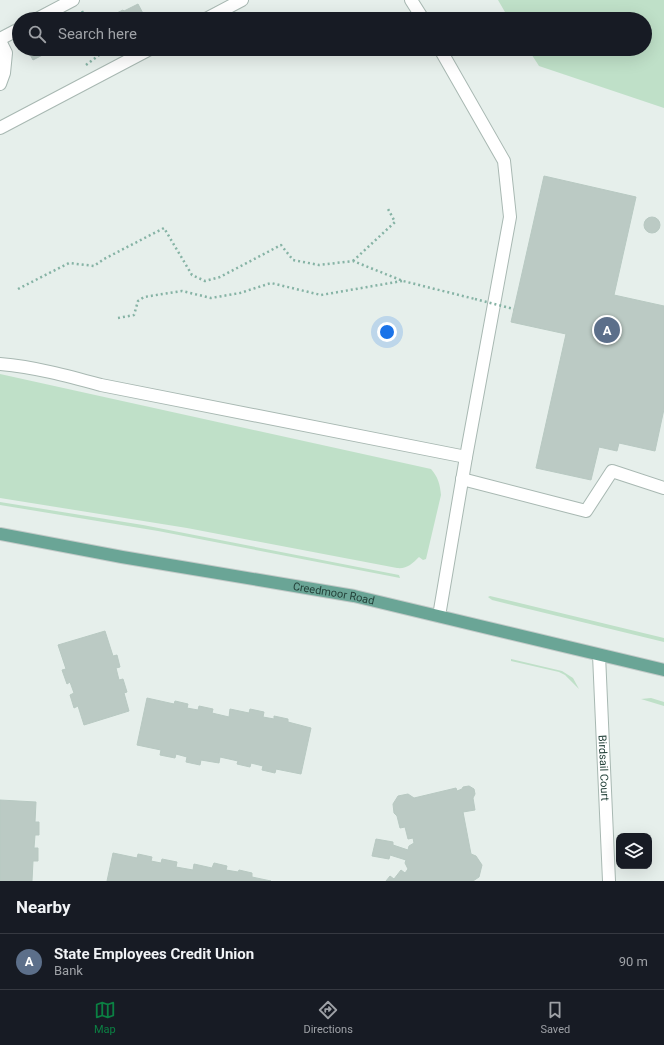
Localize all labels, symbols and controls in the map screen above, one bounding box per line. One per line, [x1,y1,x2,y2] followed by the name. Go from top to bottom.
[12,12,652,56] search box
[26,23,48,45] icon: search
[58,25,137,43] text: Search here
[594,315,620,345] pin: A
[377,322,397,342] your location
[292,580,376,608] street label: Creedmoor Road
[596,734,611,802] street label: Birdsail Court
[616,833,652,869] map controls
[616,833,652,869] button: layers
[16,897,71,917] text: Nearby
[54,945,254,963] text: State Employees Credit Union
[25,954,33,969] text: A
[619,954,648,969] text: 90 m
[54,963,83,978] text: Bank
[94,999,116,1036] tab: Map
[303,999,353,1036] tab: Directions
[540,999,570,1036] tab: Saved

